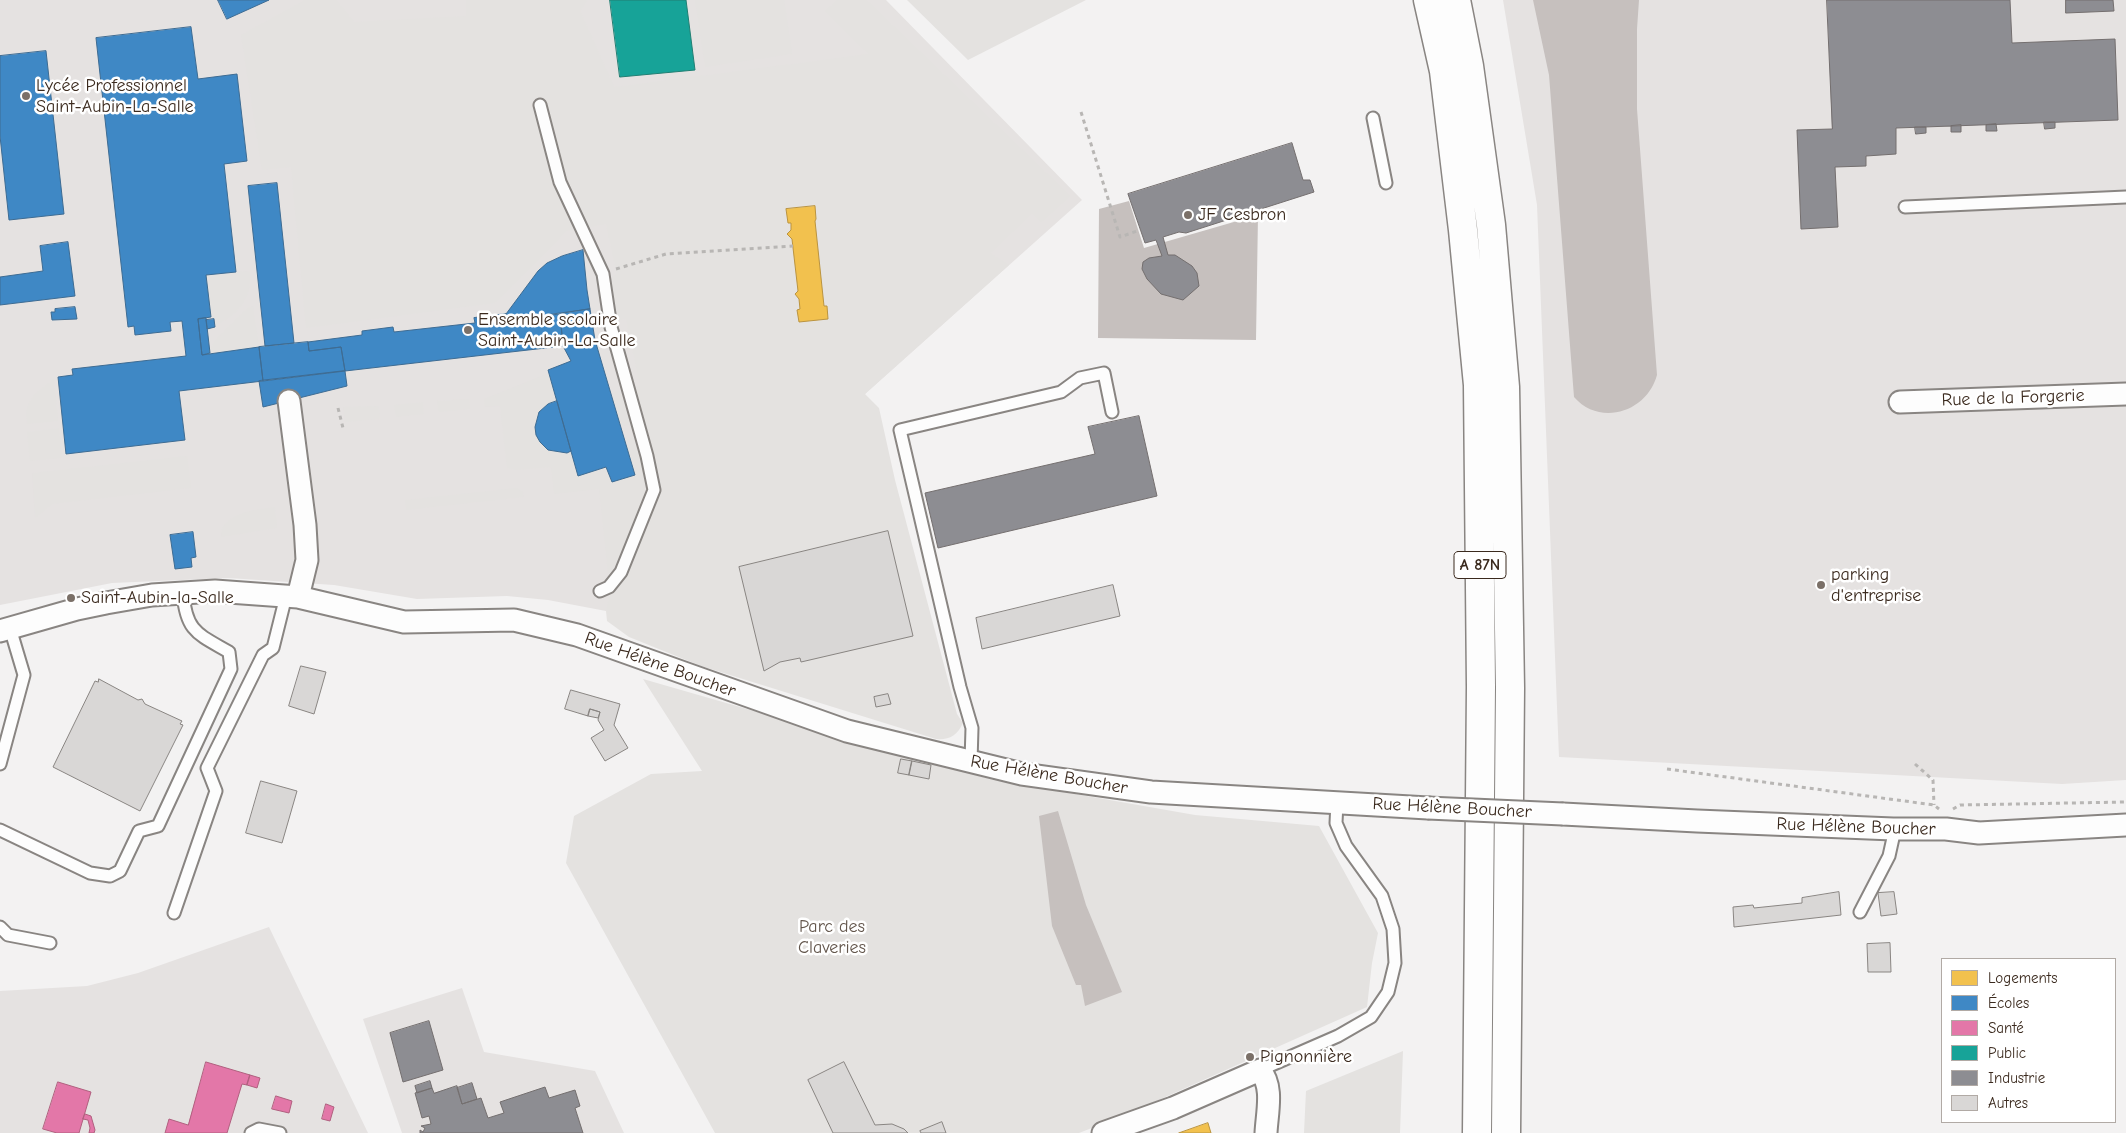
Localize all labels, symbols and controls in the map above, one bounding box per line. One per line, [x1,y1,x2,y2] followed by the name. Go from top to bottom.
[36,75,194,118] place label: Lycée Professionnel Saint-Aubin-La-Salle
[20,90,32,102] marker: Lycée Professionnel Saint-Aubin-La-Salle
[1198,204,1286,226] place label: JF Cesbron
[1182,209,1194,221] marker: JF Cesbron
[478,309,636,352] place label: Ensemble scolaire Saint-Aubin-La-Salle
[462,324,474,336] marker: Ensemble scolaire Saint-Aubin-La-Salle
[1941,385,2085,411] street label: Rue de la Forgerie
[1454,552,1506,578] road number: A 87N
[1831,564,1921,606] place label: parking d'entreprise
[1815,579,1827,591] marker: parking d'entreprise
[81,587,234,609] place label: Saint-Aubin-la-Salle
[65,592,77,604] marker: Saint-Aubin-la-Salle
[581,628,739,702] street label: Rue Hélène Boucher
[969,751,1129,799] street label: Rue Hélène Boucher
[1372,793,1532,823] street label: Rue Hélène Boucher
[1776,813,1936,841] street label: Rue Hélène Boucher
[798,916,866,959] park label: Parc des Claveries
[1941,958,2116,1123] legend
[1988,969,2057,987] text: Logements
[1988,994,2029,1012] text: Écoles
[1988,1019,2024,1037] text: Santé
[1988,1044,2026,1062] text: Public
[1260,1046,1352,1068] place label: Pignonnière
[1244,1051,1256,1063] marker: Pignonnière
[1988,1069,2045,1087] text: Industrie
[1988,1094,2028,1112] text: Autres

